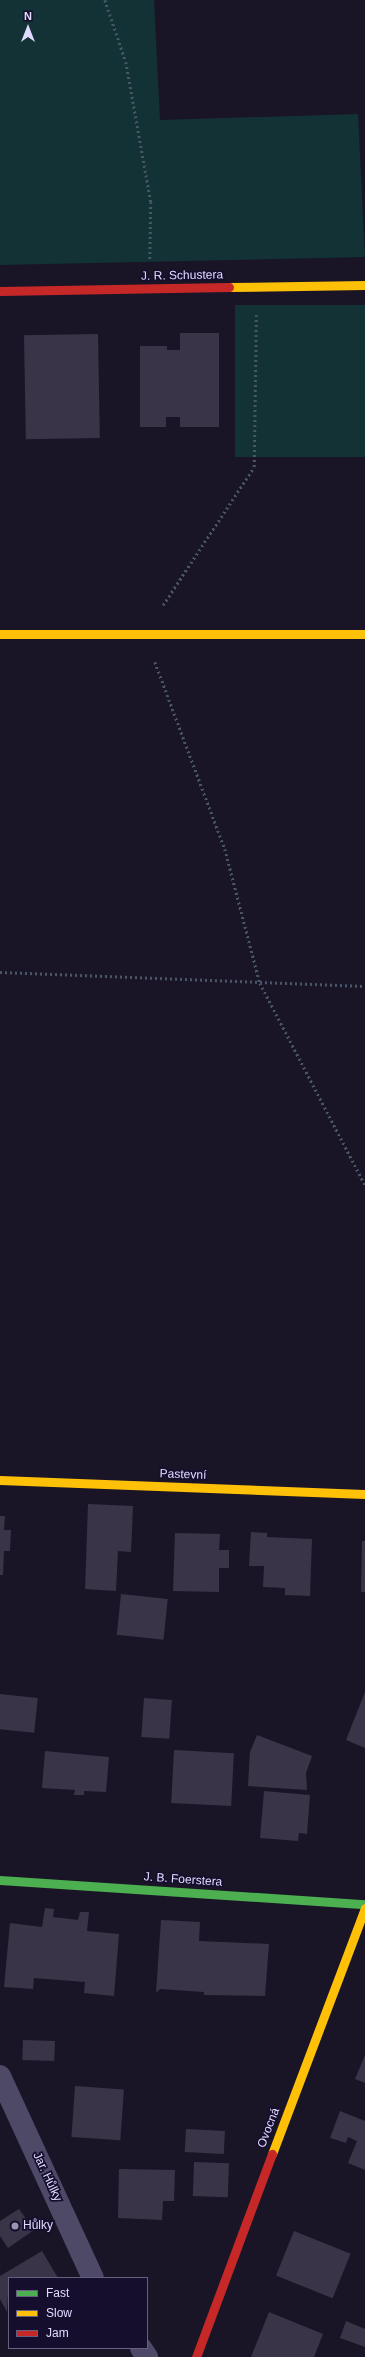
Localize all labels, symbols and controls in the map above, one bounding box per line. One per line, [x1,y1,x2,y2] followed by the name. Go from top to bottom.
[8,8,48,48] north arrow
[24,10,32,22] text: N
[141,268,223,284] street label: J. R. Schustera
[159,1467,207,1483] street label: Pastevní
[143,1870,223,1890] street label: J. B. Foerstera
[255,2106,283,2150] street label: Ovocná
[29,2150,65,2204] street label: Jar. Hůlky
[23,2219,53,2233] place label: Hůlky
[10,2221,20,2231] marker: Hůlky
[8,2277,148,2349] legend
[46,2286,69,2300] text: Fast
[46,2306,72,2320] text: Slow
[46,2326,69,2340] text: Jam

